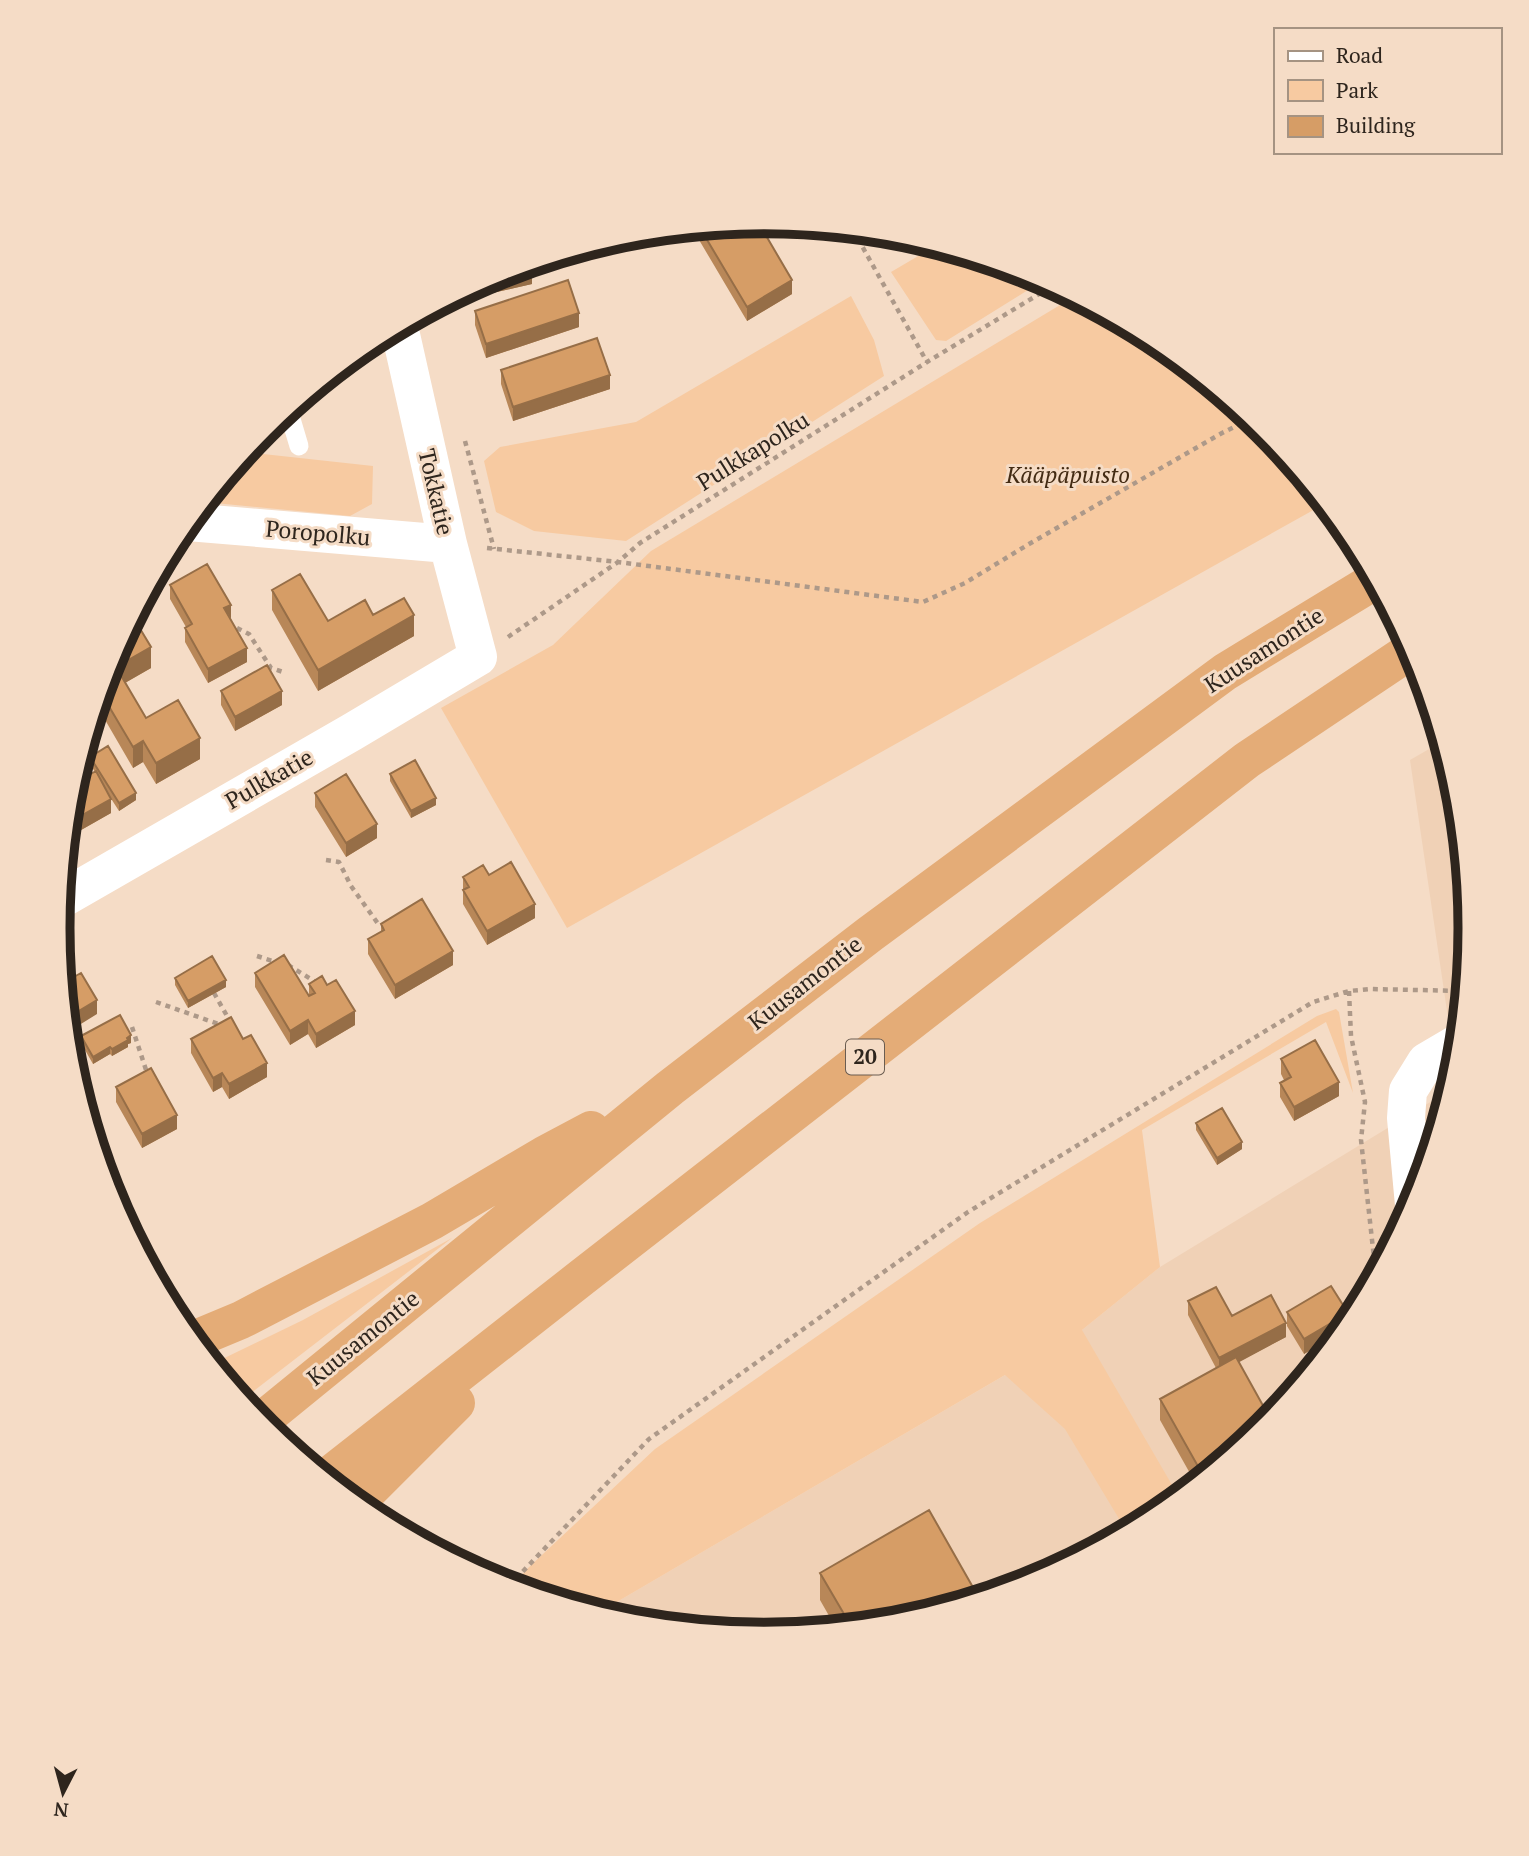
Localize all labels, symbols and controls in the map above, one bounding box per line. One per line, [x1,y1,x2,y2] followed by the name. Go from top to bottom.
[1274,28,1501,154] legend
[1336,41,1383,69] text: Road
[1336,76,1378,104] text: Park
[1336,111,1416,139] text: Building
[691,404,815,497] street label: Pulkkapolku
[411,446,461,538] street label: Tokkatie
[1005,459,1130,490] park label: Kääpäpuisto
[264,512,372,553] street label: Poropolku
[1198,600,1329,700] street label: Kuusamontie
[219,741,318,816] street label: Pulkkatie
[742,928,868,1037] street label: Kuusamontie
[846,1040,884,1074] road number: 20
[300,1283,425,1392] street label: Kuusamontie
[28,1758,98,1828] north arrow
[52,1797,70,1824] text: N

